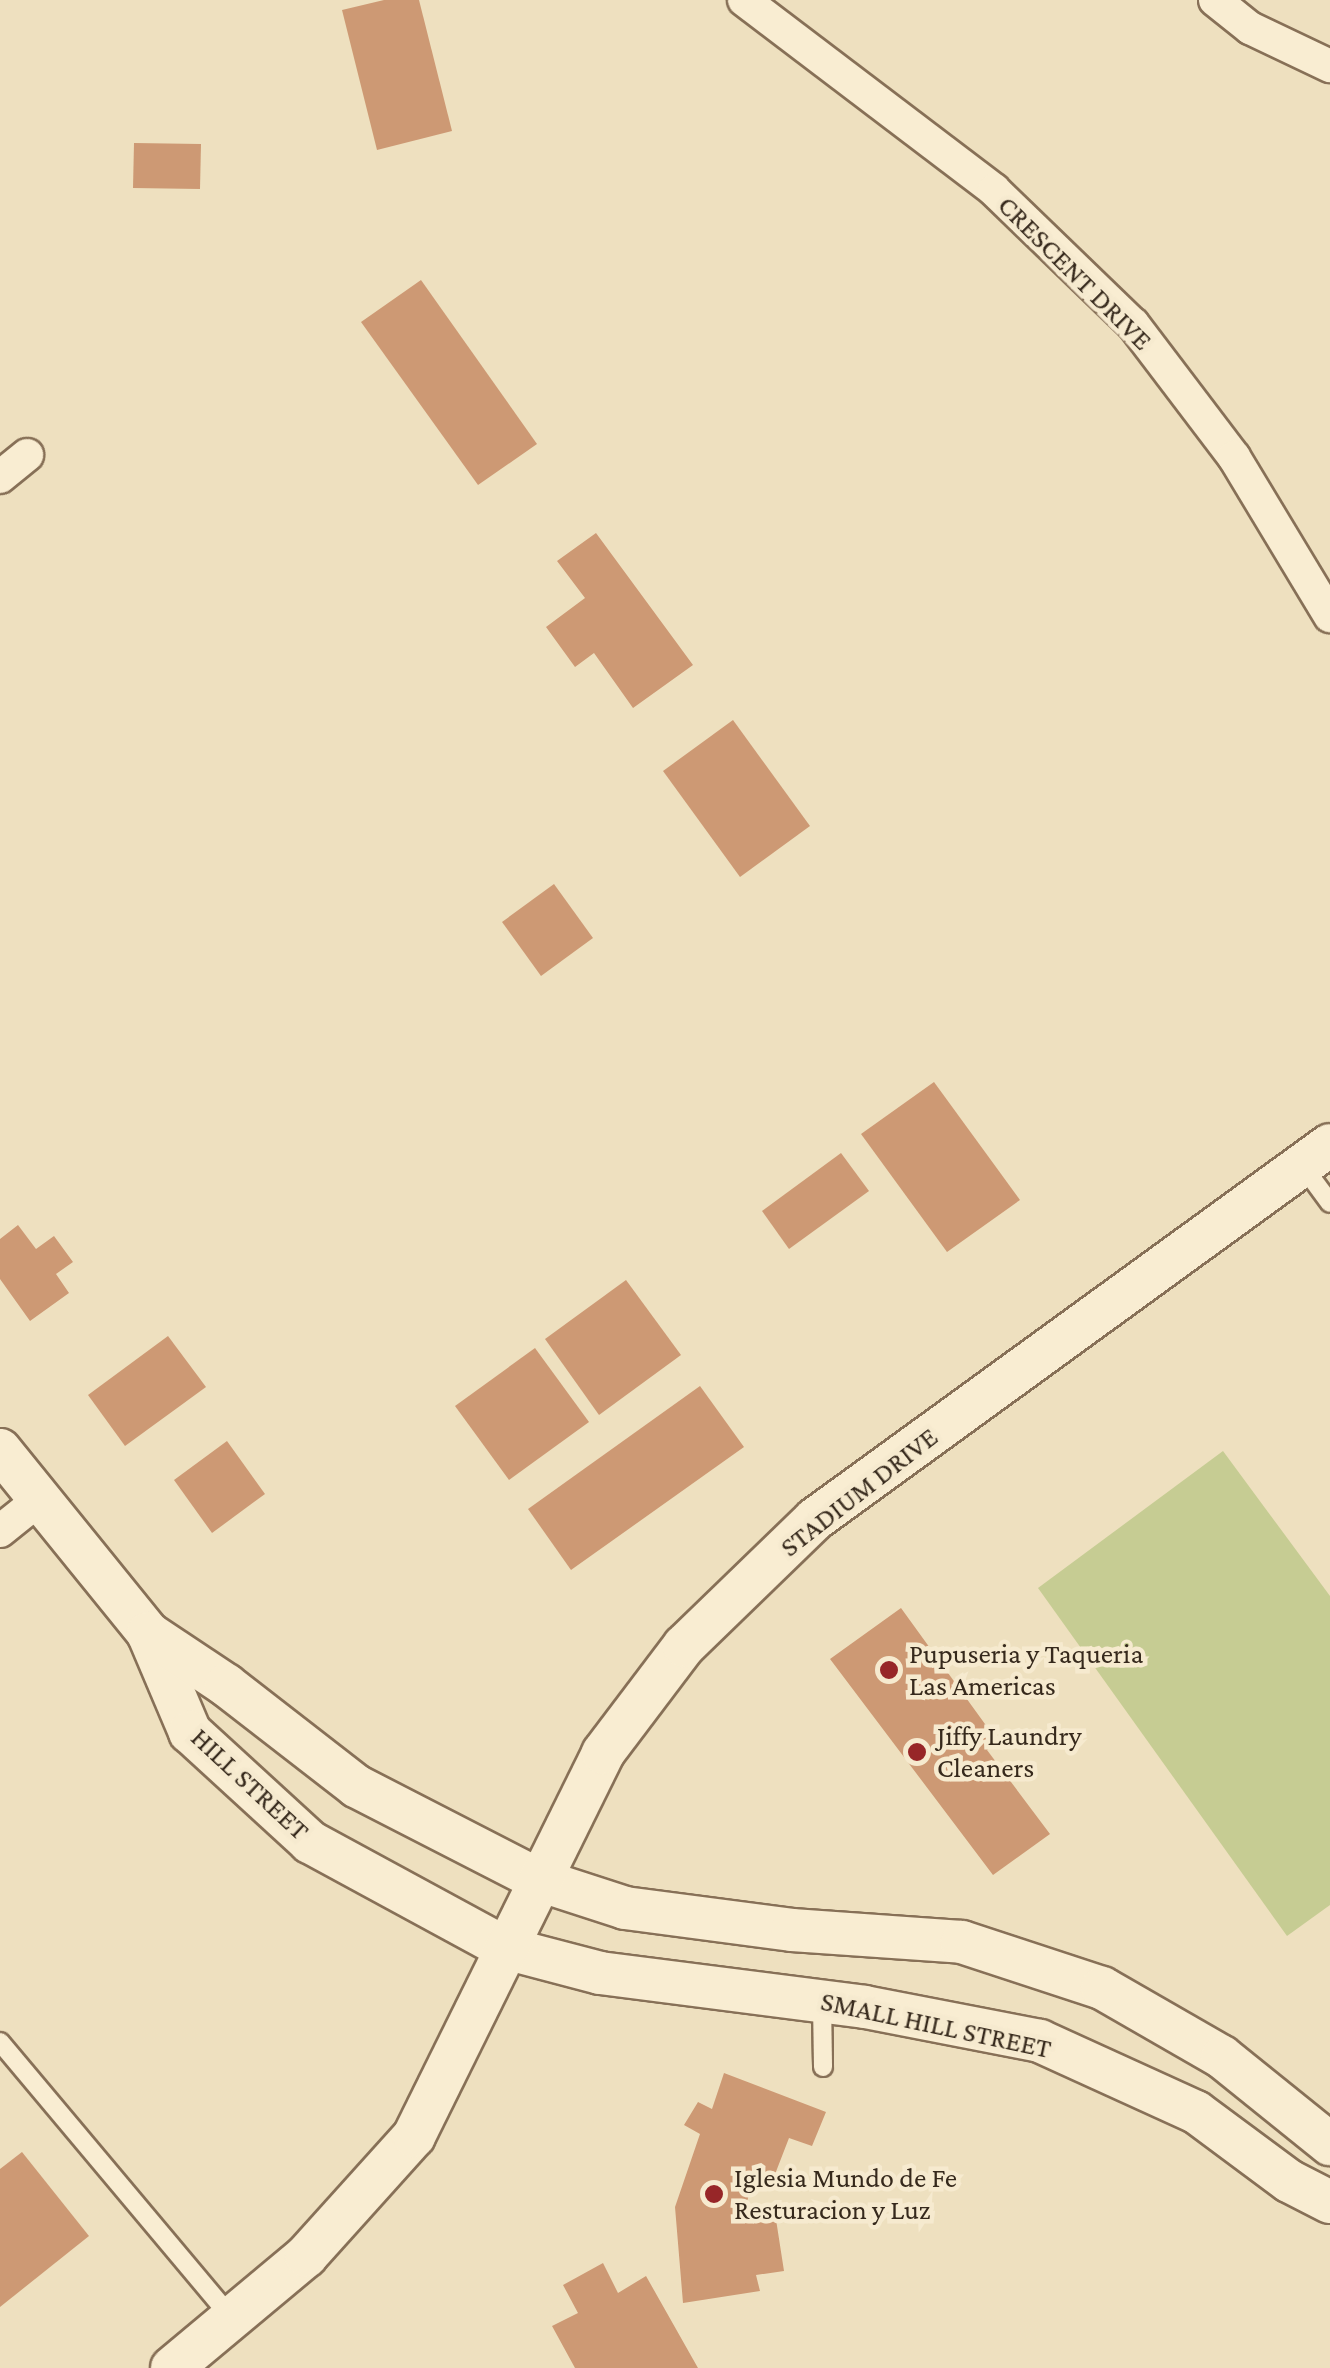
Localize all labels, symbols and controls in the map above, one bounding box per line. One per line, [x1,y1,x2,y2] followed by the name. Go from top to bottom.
[991,189,1159,357] street label: CRESCENT DRIVE
[773,1420,945,1564] street label: STADIUM DRIVE
[909,1637,1143,1703] place label: Pupuseria y Taqueria Las Americas
[878,1659,900,1681] marker: Pupuseria y Taqueria Las Americas
[937,1719,1082,1785] place label: Jiffy Laundry Cleaners
[184,1721,316,1847] street label: HILL STREET
[906,1741,928,1763] marker: Jiffy Laundry Cleaners
[818,1984,1054,2066] street label: SMALL HILL STREET
[734,2161,957,2227] place label: Iglesia Mundo de Fe Resturacion y Luz
[703,2183,725,2205] marker: Iglesia Mundo de Fe Resturacion y Luz

